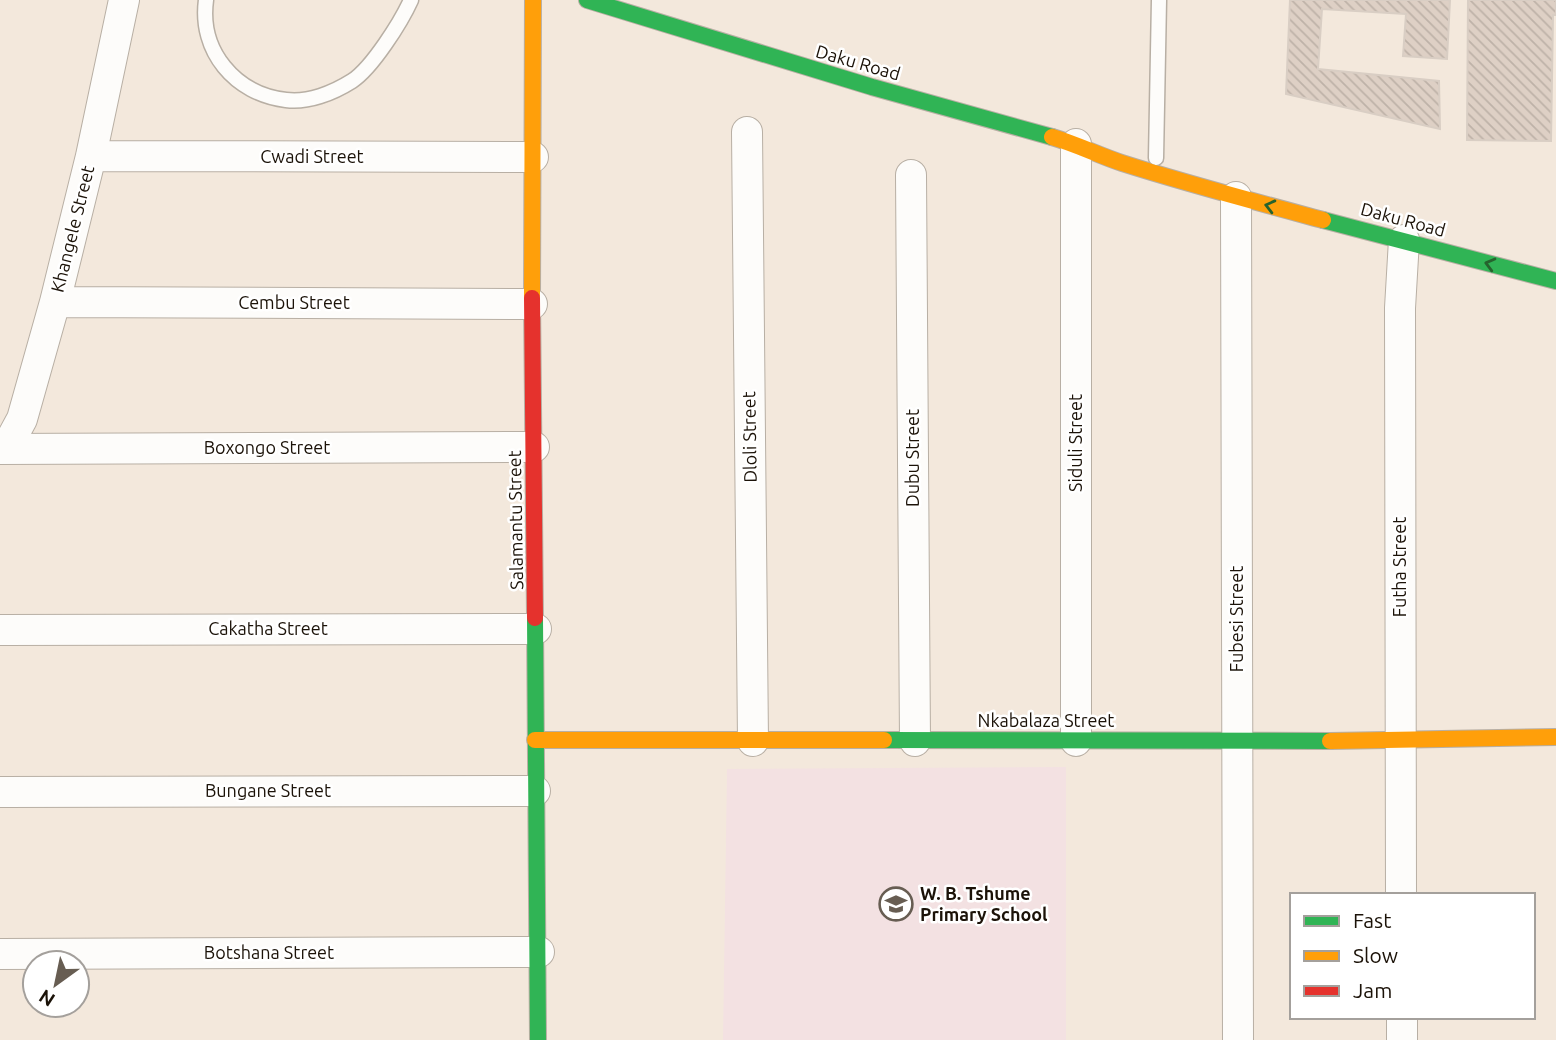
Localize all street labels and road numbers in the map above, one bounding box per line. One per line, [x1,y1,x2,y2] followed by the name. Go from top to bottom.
[814,40,903,84] street label: Daku Road
[260,146,364,166] street label: Cwadi Street
[47,163,97,294] street label: Khangele Street
[1359,198,1448,240] street label: Daku Road
[238,292,350,312] street label: Cembu Street
[738,391,760,483] street label: Dloli Street
[1065,394,1085,492] street label: Siduli Street
[902,409,922,507] street label: Dubu Street
[204,437,330,457] street label: Boxongo Street
[504,450,526,590] street label: Salamantu Street
[1389,517,1409,617] street label: Futha Street
[1226,566,1246,672] street label: Fubesi Street
[208,618,328,638] street label: Cakatha Street
[978,710,1114,730] street label: Nkabalaza Street
[205,780,331,800] street label: Bungane Street
[204,942,334,962] street label: Botshana Street

